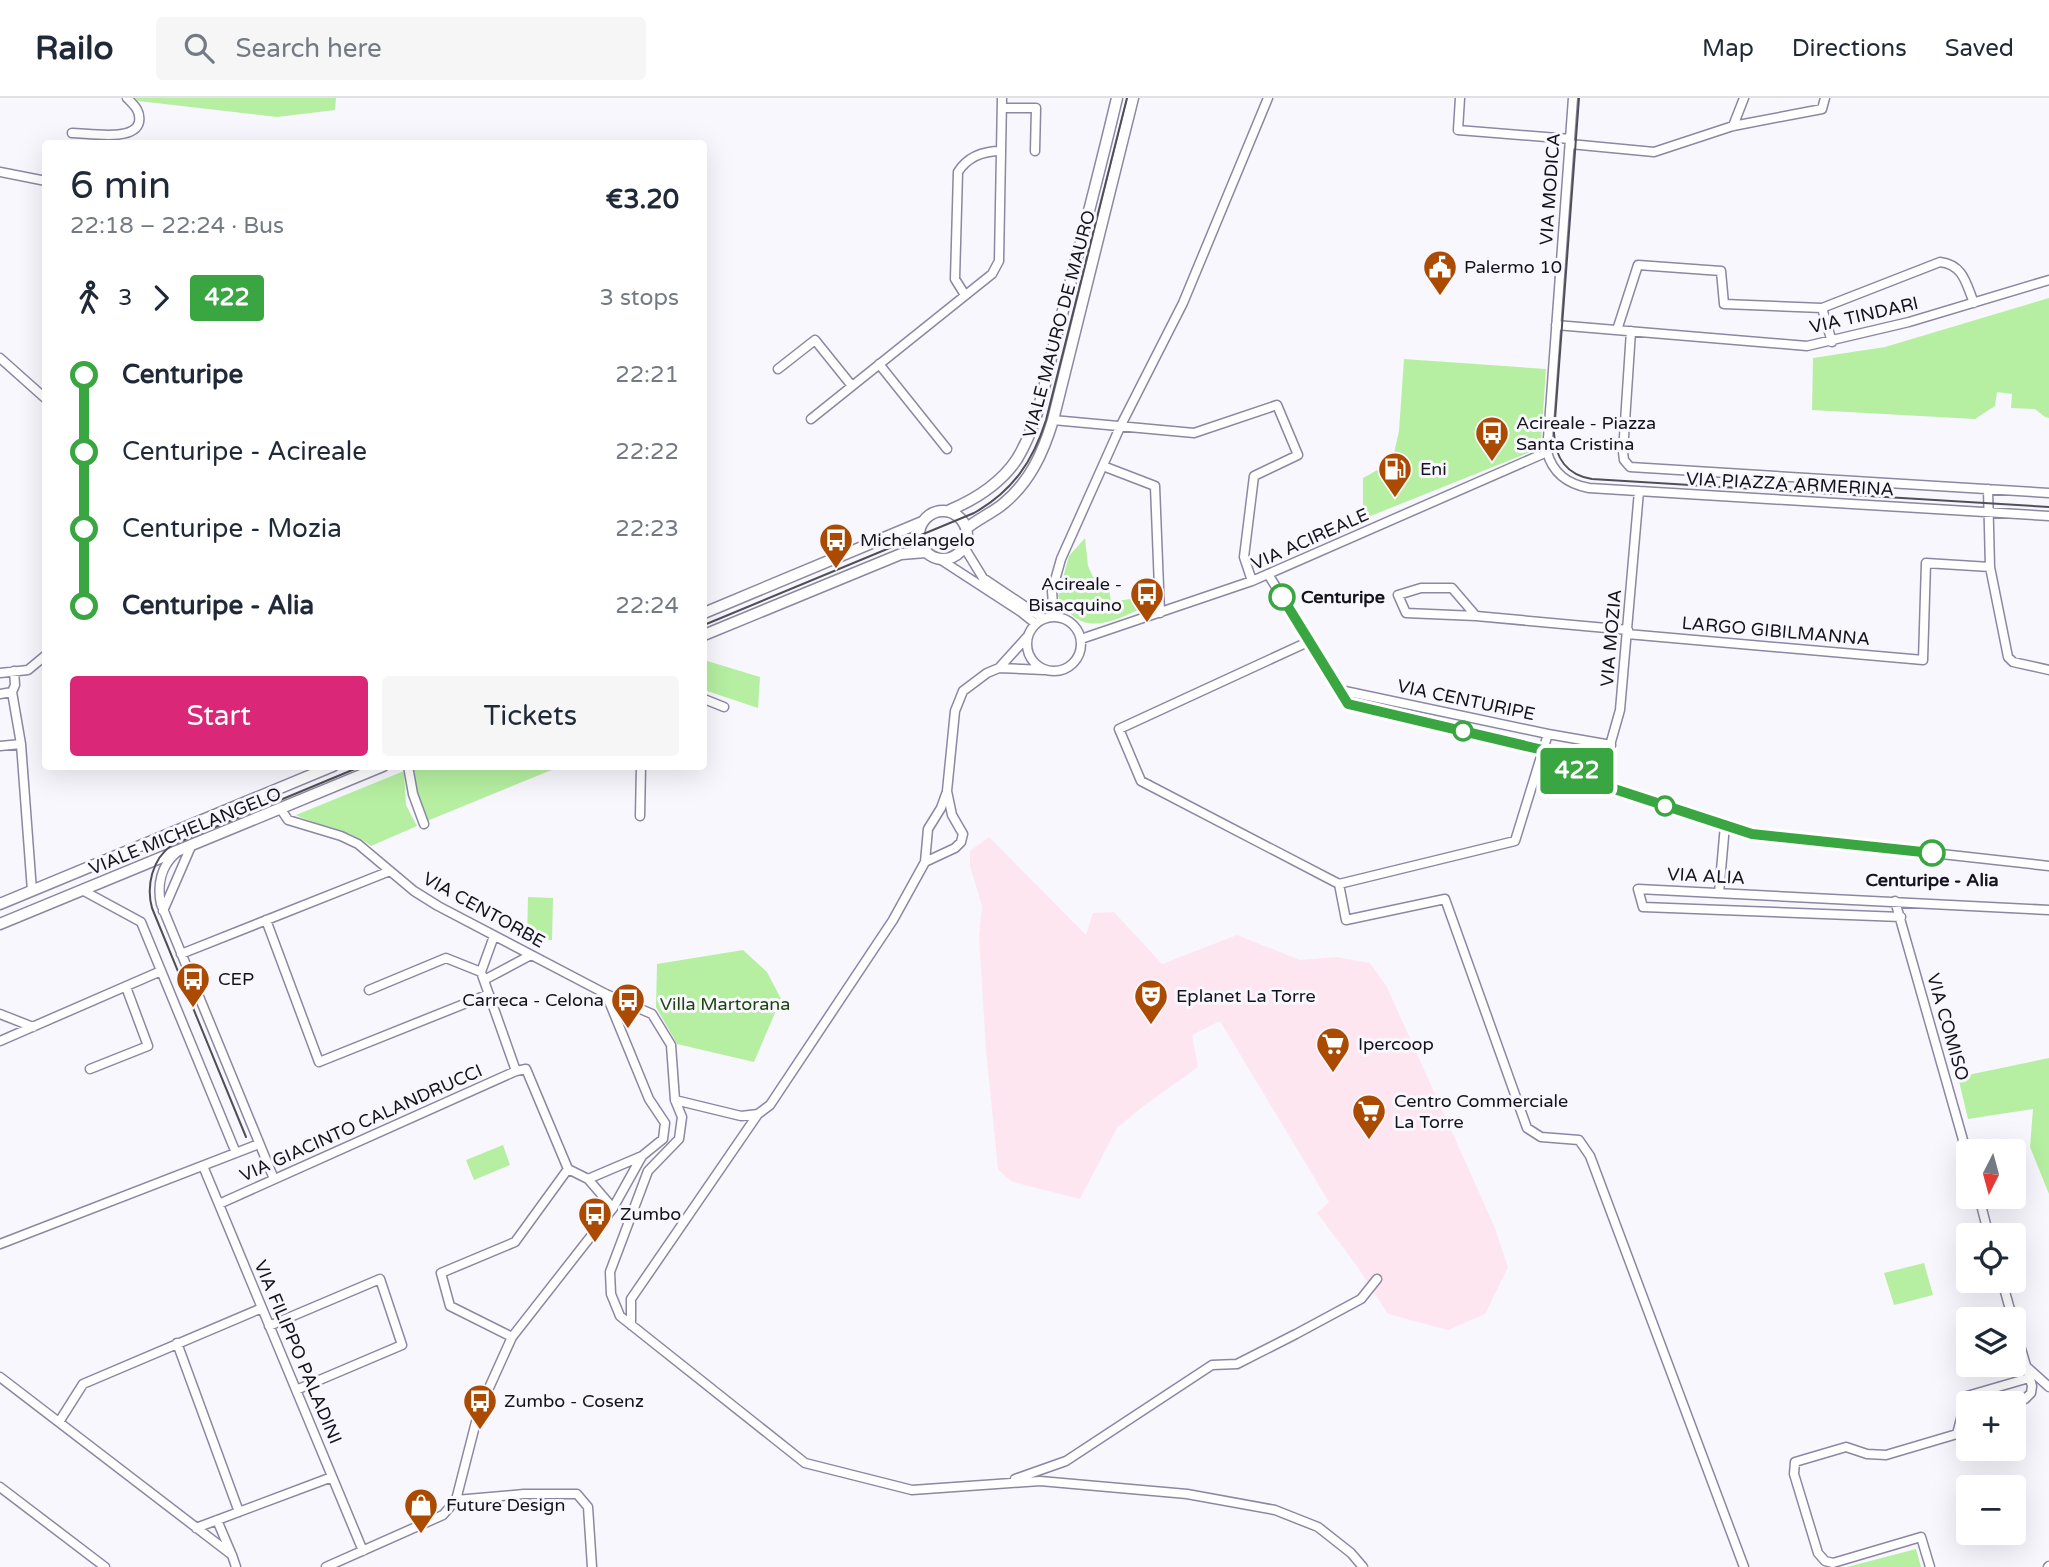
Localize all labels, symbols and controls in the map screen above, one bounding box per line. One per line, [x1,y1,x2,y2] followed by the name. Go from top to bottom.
[156,17,646,80] search box
[35,29,114,68] text: Railo
[180,29,218,67] icon: search
[236,33,382,64] text: Search here
[1702,34,1754,63] text: Map
[1792,34,1907,63] text: Directions
[1945,34,2014,63] text: Saved
[1535,132,1565,246] street label: VIA MODICA
[70,163,171,209] text: 6 min
[606,184,679,215] text: €3.20
[1018,208,1100,440] street label: VIALE MAURO DE MAURO
[70,212,284,240] text: 22:18 – 22:24 · Bus
[1421,248,1459,297] public building icon: Palermo 10
[1464,256,1562,278] place label: Palermo 10
[70,279,108,317] icon: walk
[142,279,180,317] icon: forward
[204,283,250,312] text: 422
[118,284,132,312] text: 3
[599,284,679,312] text: 3 stops
[1807,292,1921,338] street label: VIA TINDARI
[122,359,243,390] text: Centuripe
[615,361,679,389] text: 22:21
[1516,412,1656,455] place label: Acireale - Piazza Santa Cristina
[1473,414,1511,463] bus stop icon: Acireale - Piazza Santa Cristina
[122,436,367,467] text: Centuripe - Acireale
[615,438,679,466] text: 22:22
[1376,450,1414,499] fuel station icon: Eni
[1420,458,1447,480] place label: Eni
[1685,468,1895,500] street label: VIA PIAZZA ARMERINA
[1248,503,1372,575] street label: VIA ACIREALE
[122,513,342,544] text: Centuripe - Mozia
[615,515,679,543] text: 22:23
[817,521,855,570] bus stop icon: Michelangelo
[860,529,975,551] place label: Michelangelo
[1028,573,1122,616] place label: Acireale - Bisacquino
[1128,575,1166,624] bus stop icon: Acireale - Bisacquino
[1269,584,1295,610] marker: Centuripe
[1301,586,1385,608] place label: Centuripe
[1596,588,1626,688] street label: VIA MOZIA
[122,590,314,621] text: Centuripe - Alia
[615,592,679,620] text: 22:24
[1681,612,1871,650] street label: LARGO GIBILMANNA
[1395,675,1537,725] street label: VIA CENTURIPE
[70,676,368,756] button: Start
[382,676,679,756] button: Tickets
[1453,721,1473,741] unlabelled marker
[1537,748,1617,794] line badge: 422
[1554,756,1600,785] text: 422
[86,782,284,880] street label: VIALE MICHELANGELO
[1655,796,1675,816] unlabelled marker
[1919,840,1945,866] marker: Centuripe - Alia
[1666,863,1746,889] street label: VIA ALIA
[419,867,549,953] street label: VIA CENTORBE
[1865,869,1999,891] place label: Centuripe - Alia
[174,960,212,1009] bus stop icon: CEP
[218,968,254,990] place label: CEP
[1922,971,1974,1083] street label: VIA COMISO
[1132,977,1170,1026] theatre icon: Eplanet La Torre
[609,981,647,1030] bus stop icon: Carreca - Celona
[1176,985,1316,1007] place label: Eplanet La Torre
[462,989,604,1011] place label: Carreca - Celona
[660,993,790,1015] park label: Villa Martorana
[1314,1025,1352,1074] supermarket icon: Ipercoop
[1358,1033,1434,1055] place label: Ipercoop
[236,1059,486,1187] street label: VIA GIACINTO CALANDRUCCI
[1394,1090,1568,1133] place label: Centro Commerciale La Torre
[1350,1092,1388,1141] supermarket icon: Centro Commerciale La Torre
[1956,1139,2026,1209] north arrow
[1956,1139,2026,1545] map controls
[576,1195,614,1244] bus stop icon: Zumbo
[620,1203,681,1225] place label: Zumbo
[1956,1223,2026,1293] button: locate
[249,1257,347,1447] street label: VIA FILIPPO PALADINI
[1956,1307,2026,1377] button: layers
[461,1382,499,1431] bus stop icon: Zumbo - Cosenz
[504,1390,644,1412] place label: Zumbo - Cosenz
[1956,1391,2026,1461] button: +
[1956,1475,2026,1545] button: −
[402,1486,440,1535] shop icon: Future Design
[446,1494,565,1516] place label: Future Design

